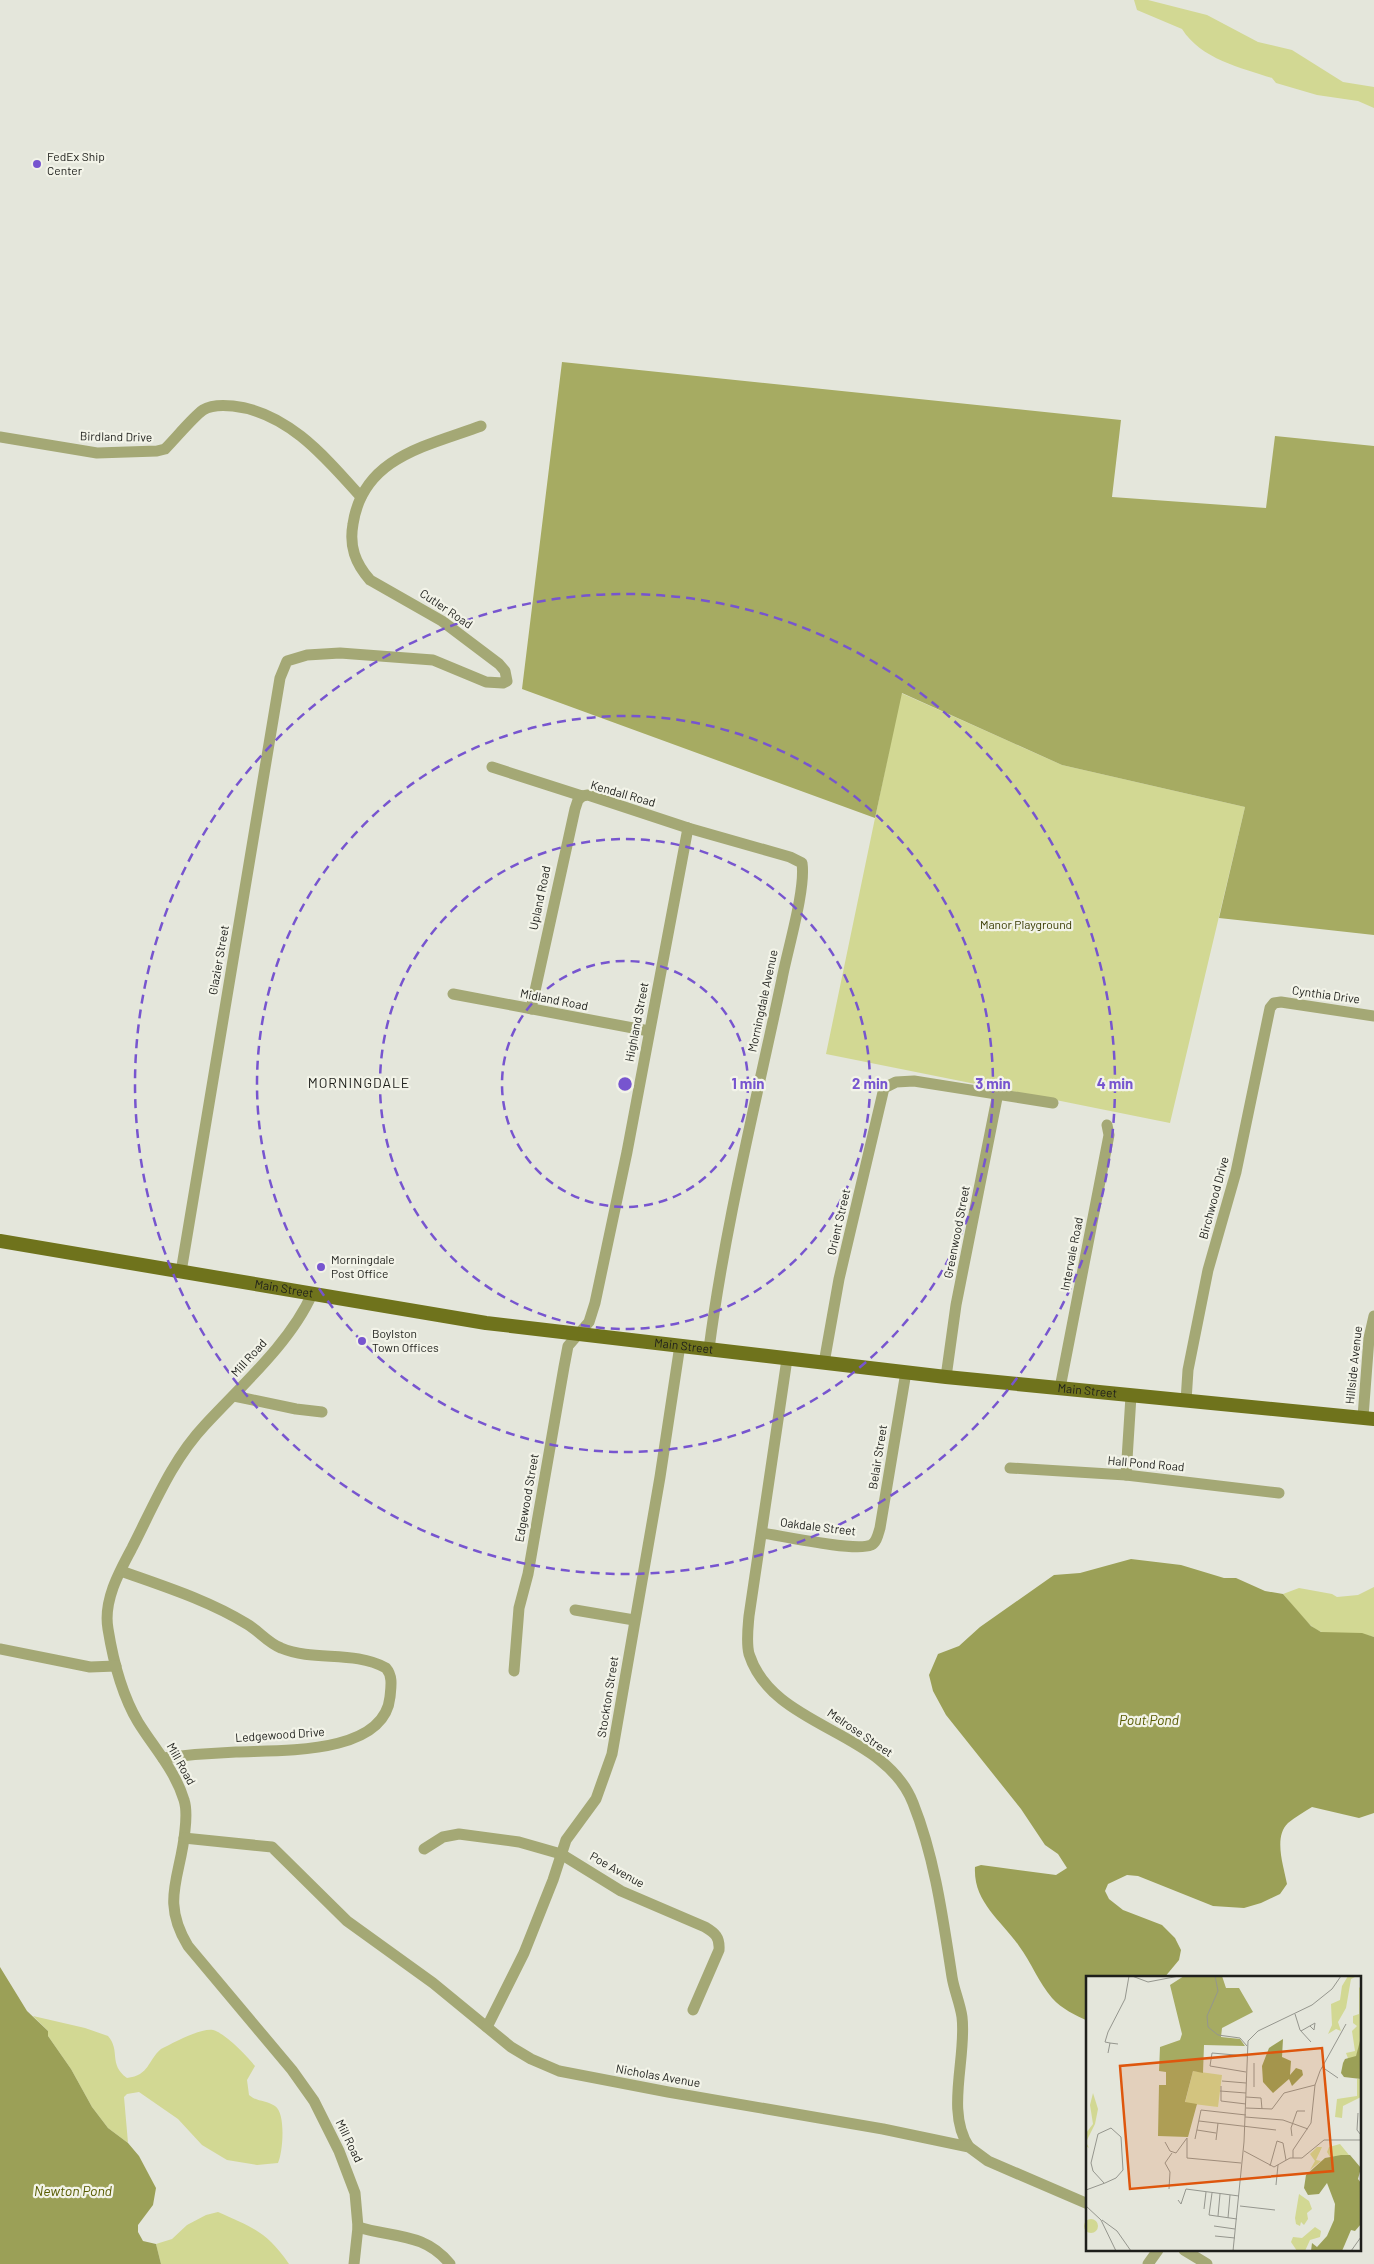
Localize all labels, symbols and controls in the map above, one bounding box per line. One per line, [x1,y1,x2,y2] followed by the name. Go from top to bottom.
[47,149,105,177] place label: FedEx Ship Center
[31,158,43,170] marker: FedEx Ship Center
[80,428,152,444] street label: Birdland Drive
[418,585,476,631] street label: Cutler Road
[589,777,657,809] street label: Kendall Road
[525,864,553,931] street label: Upland Road
[980,917,1072,931] park label: Manor Playground
[205,924,231,996] street label: Glazier Street
[744,948,780,1053] street label: Morningdale Avenue
[621,981,651,1063] street label: Highland Street
[1291,982,1361,1006] street label: Cynthia Drive
[519,986,589,1012] street label: Midland Road
[308,1074,410,1091] district label: MORNINGDALE
[732,1074,764,1092] text: 1 min
[852,1074,888,1092] text: 2 min
[975,1074,1011,1092] text: 3 min
[1097,1074,1133,1092] text: 4 min
[616,1075,634,1093] centre of rings
[1195,1155,1231,1240] street label: Birchwood Drive
[940,1184,972,1279] street label: Greenwood Street
[824,1187,852,1256] street label: Orient Street
[1057,1216,1085,1292] street label: Intervale Road
[331,1252,395,1280] place label: Morningdale Post Office
[315,1261,327,1273] marker: Morningdale Post Office
[254,1276,315,1300] street label: Main Street
[1342,1325,1364,1405] street label: Hillside Avenue
[372,1326,439,1354] place label: Boylston Town Offices
[356,1335,368,1347] marker: Boylston Town Offices
[654,1335,714,1356] street label: Main Street
[228,1336,269,1379] street label: Mill Road
[1057,1380,1118,1400] street label: Main Street
[865,1423,889,1490] street label: Belair Street
[511,1452,541,1543] street label: Edgewood Street
[1107,1453,1185,1473] street label: Hall Pond Road
[779,1514,857,1538] street label: Oakdale Street
[594,1655,620,1739] street label: Stockton Street
[825,1705,896,1759] street label: Melrose Street
[1119,1711,1180,1728] water label: Pout Pond
[235,1724,325,1744] street label: Ledgewood Drive
[165,1740,199,1787] street label: Mill Road
[588,1848,647,1890] street label: Poe Avenue
[1086,1976,1362,2252] inset map
[615,2061,702,2089] street label: Nicholas Avenue
[334,2117,366,2164] street label: Mill Road
[34,2182,113,2199] water label: Newton Pond

